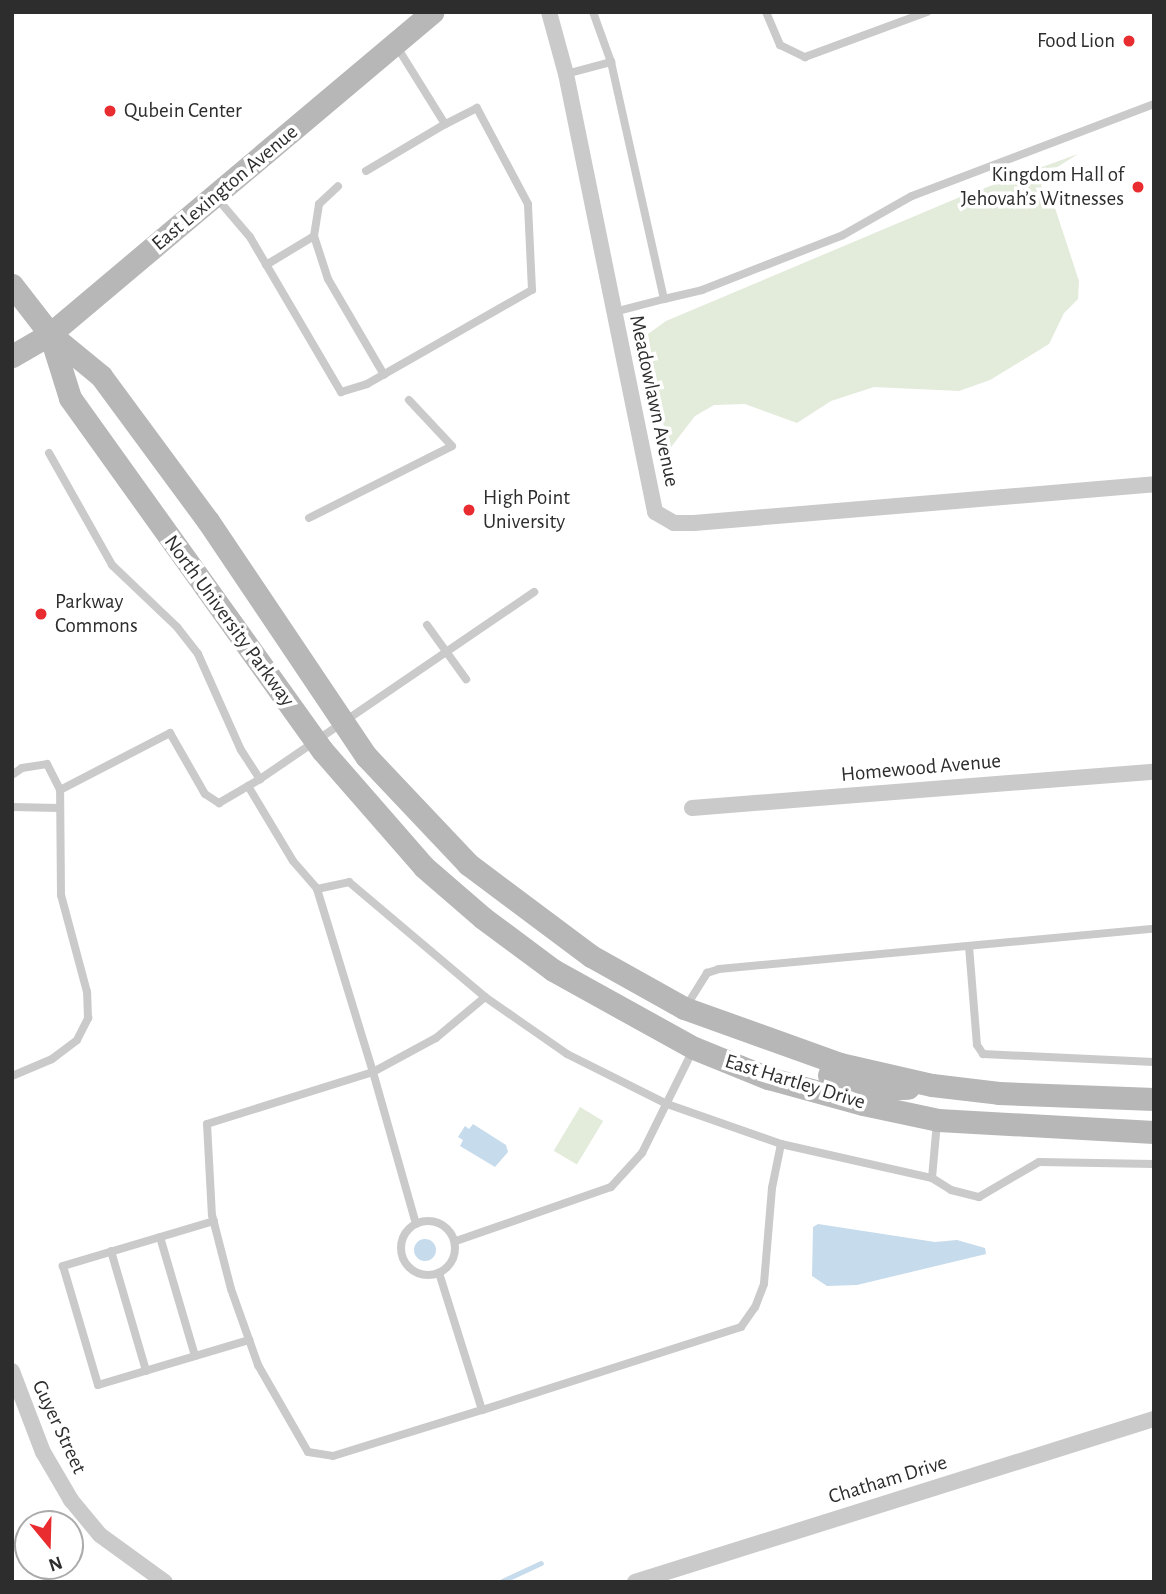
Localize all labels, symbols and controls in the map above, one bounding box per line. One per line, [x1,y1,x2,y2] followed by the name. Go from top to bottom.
[1037,28,1115,54] place label: Food Lion
[1121,33,1137,49] marker: Food Lion
[124,98,242,124] place label: Qubein Center
[102,103,118,119] marker: Qubein Center
[147,120,303,256] street label: East Lexington Avenue
[961,162,1124,212] place label: Kingdom Hall of Jehovah’s Witnesses
[1130,179,1146,195] marker: Kingdom Hall of Jehovah’s Witnesses
[623,313,685,489] street label: Meadowlawn Avenue
[483,485,570,535] place label: High Point University
[461,502,477,518] marker: High Point University
[158,530,300,712] street label: North University Parkway
[55,589,138,639] place label: Parkway Commons
[33,606,49,622] marker: Parkway Commons
[840,748,1002,788] street label: Homewood Avenue
[722,1049,868,1115] street label: East Hartley Drive
[26,1376,92,1478] street label: Guyer Street
[826,1450,950,1510] street label: Chatham Drive
[14,1510,84,1580] north arrow
[46,1552,65,1575] text: N

